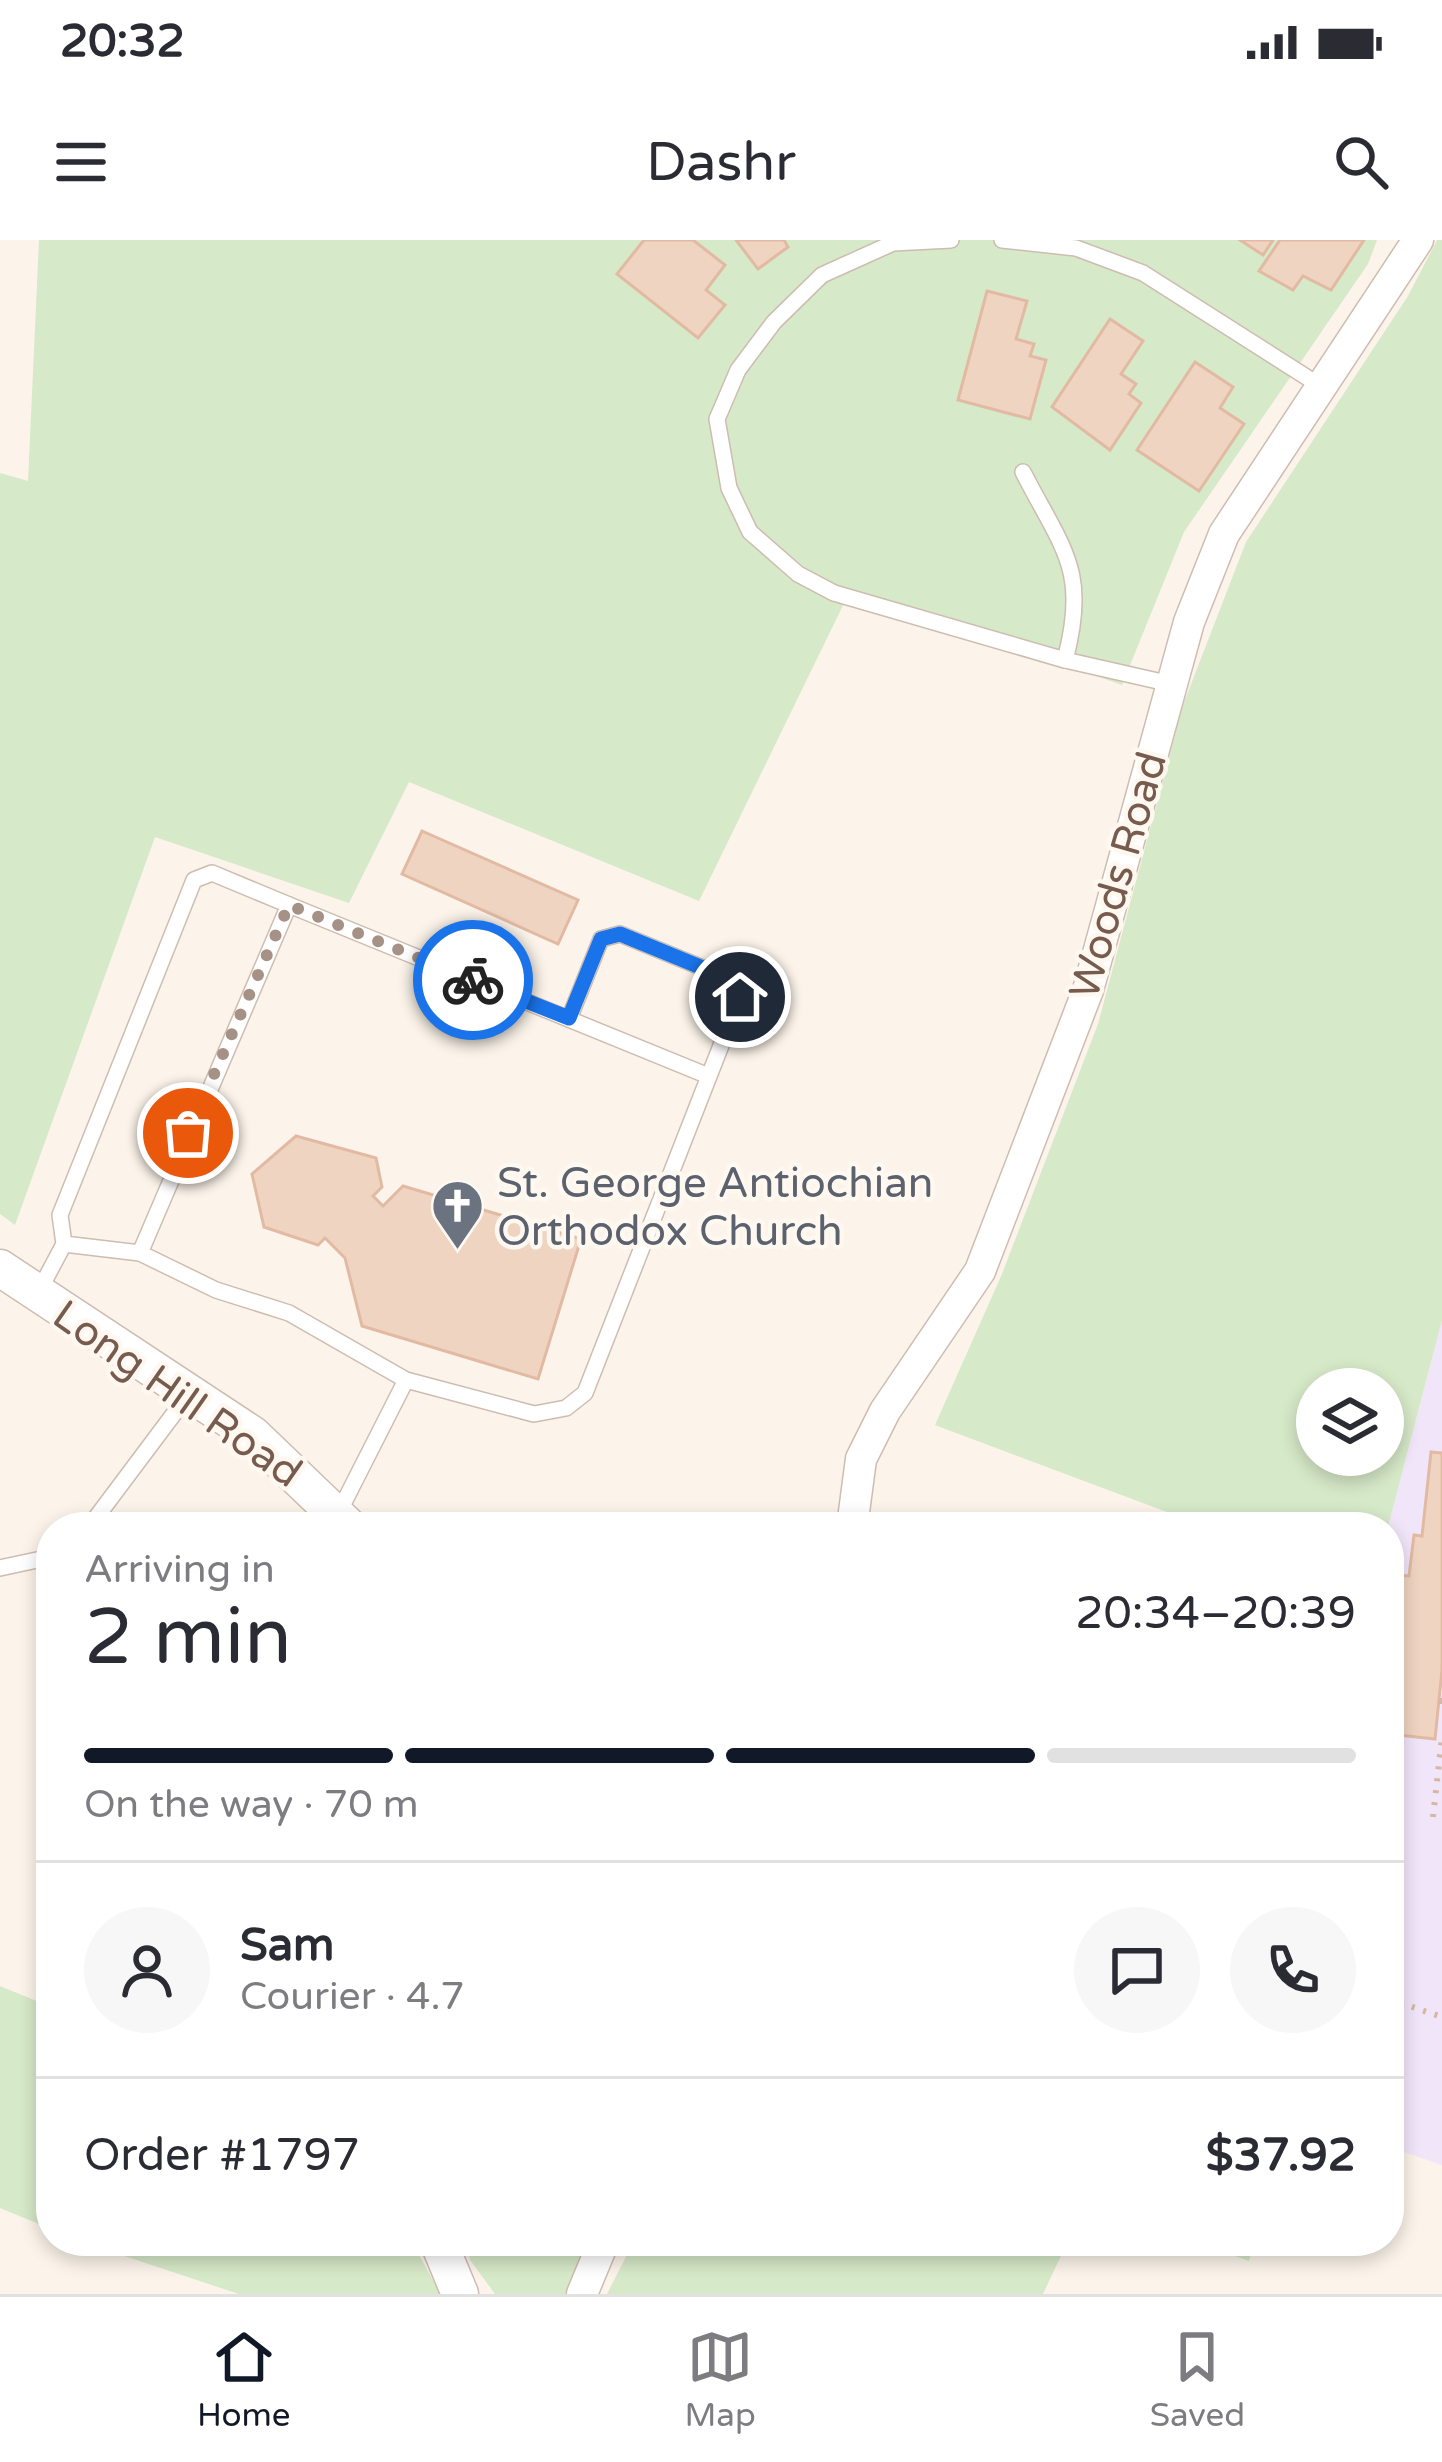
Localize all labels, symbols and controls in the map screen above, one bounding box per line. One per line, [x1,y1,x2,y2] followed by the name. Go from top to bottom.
[60,15,185,69] text: 20:32
[48,129,114,195] icon: menu
[1328,129,1394,195] icon: search
[646,130,796,195] text: Dashr
[1059,746,1178,1005] street label: Woods Road
[413,920,533,1040] courier
[689,946,791,1048] pin
[440,947,506,1013] icon: bike
[707,964,773,1030] icon: home
[137,1082,239,1184] pin
[155,1100,221,1166] icon: bag
[497,1158,933,1257] place label: St. George Antiochian Orthodox Church
[430,1178,486,1252] church icon: St. George Antiochian Orthodox Church
[43,1290,311,1499] street label: Long Hill Road
[1296,1368,1404,1476] map controls
[1296,1368,1404,1476] button: layers
[84,1546,275,1593] text: Arriving in
[1075,1587,1356,1641] text: 20:34–20:39
[84,1591,292,1685] text: 2 min
[84,1781,419,1828] text: On the way · 70 m
[84,1907,210,2033] button: person
[1074,1907,1200,2033] button: chat
[1230,1907,1356,2033] button: phone
[240,1919,334,1973] text: Sam
[240,1973,465,2020] text: Courier · 4.7
[84,2129,360,2183] text: Order #1797
[1206,2129,1356,2183] text: $37.92
[197,2324,290,2435] tab: Home
[684,2324,756,2435] tab: Map
[1150,2324,1245,2435] tab: Saved

